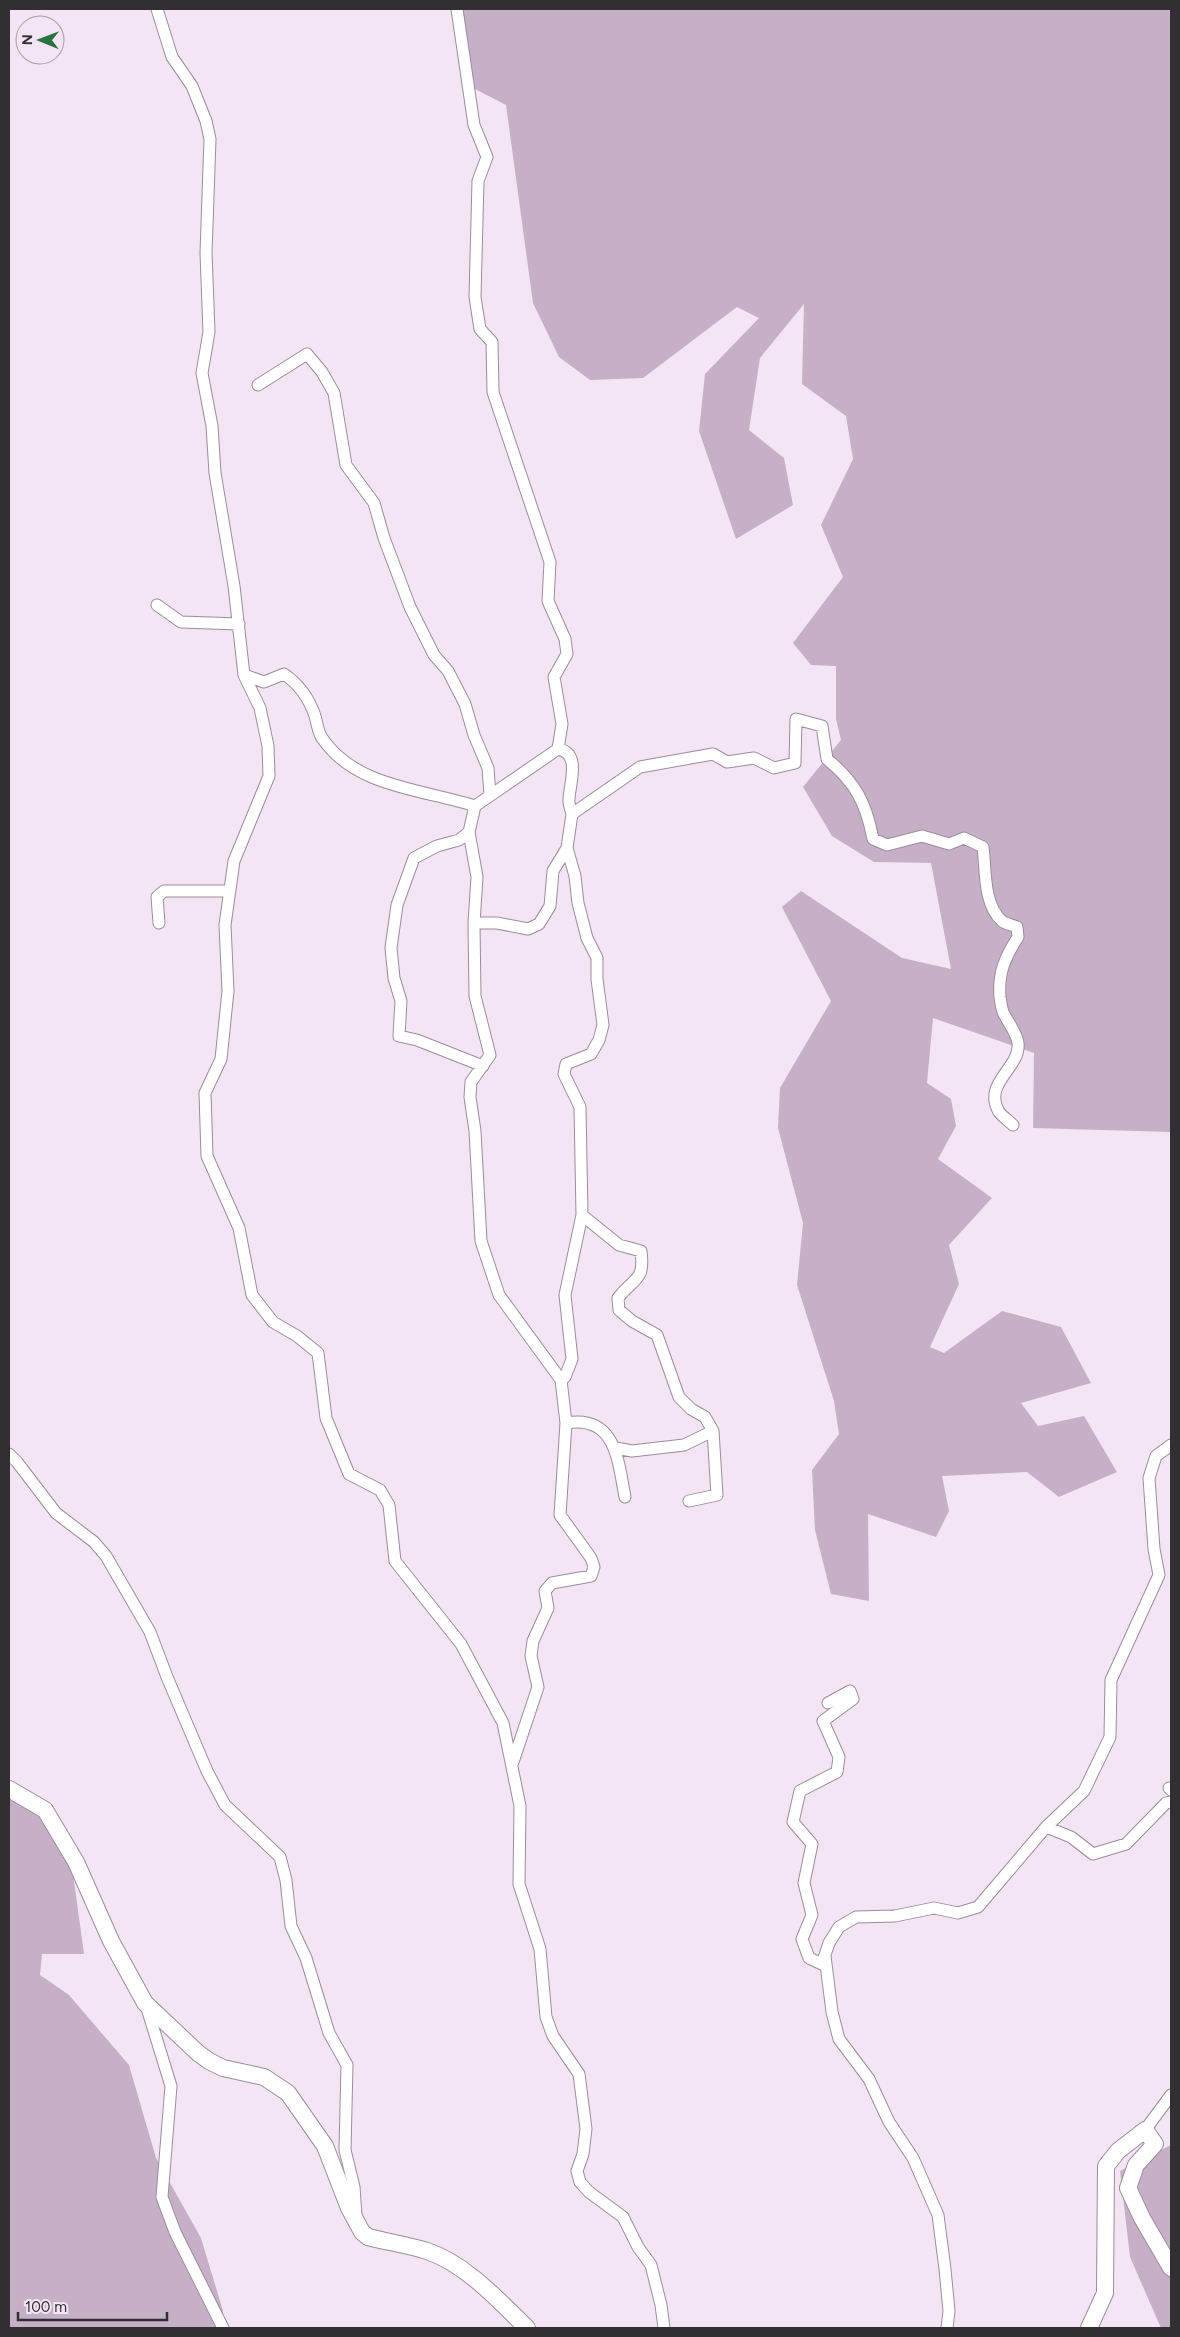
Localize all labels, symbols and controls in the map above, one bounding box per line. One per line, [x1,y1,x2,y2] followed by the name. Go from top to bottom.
[15,15,65,65] north arrow
[19,34,36,45] text: N
[18,2290,166,2322] scale bar
[25,2298,67,2316] text: 100 m

